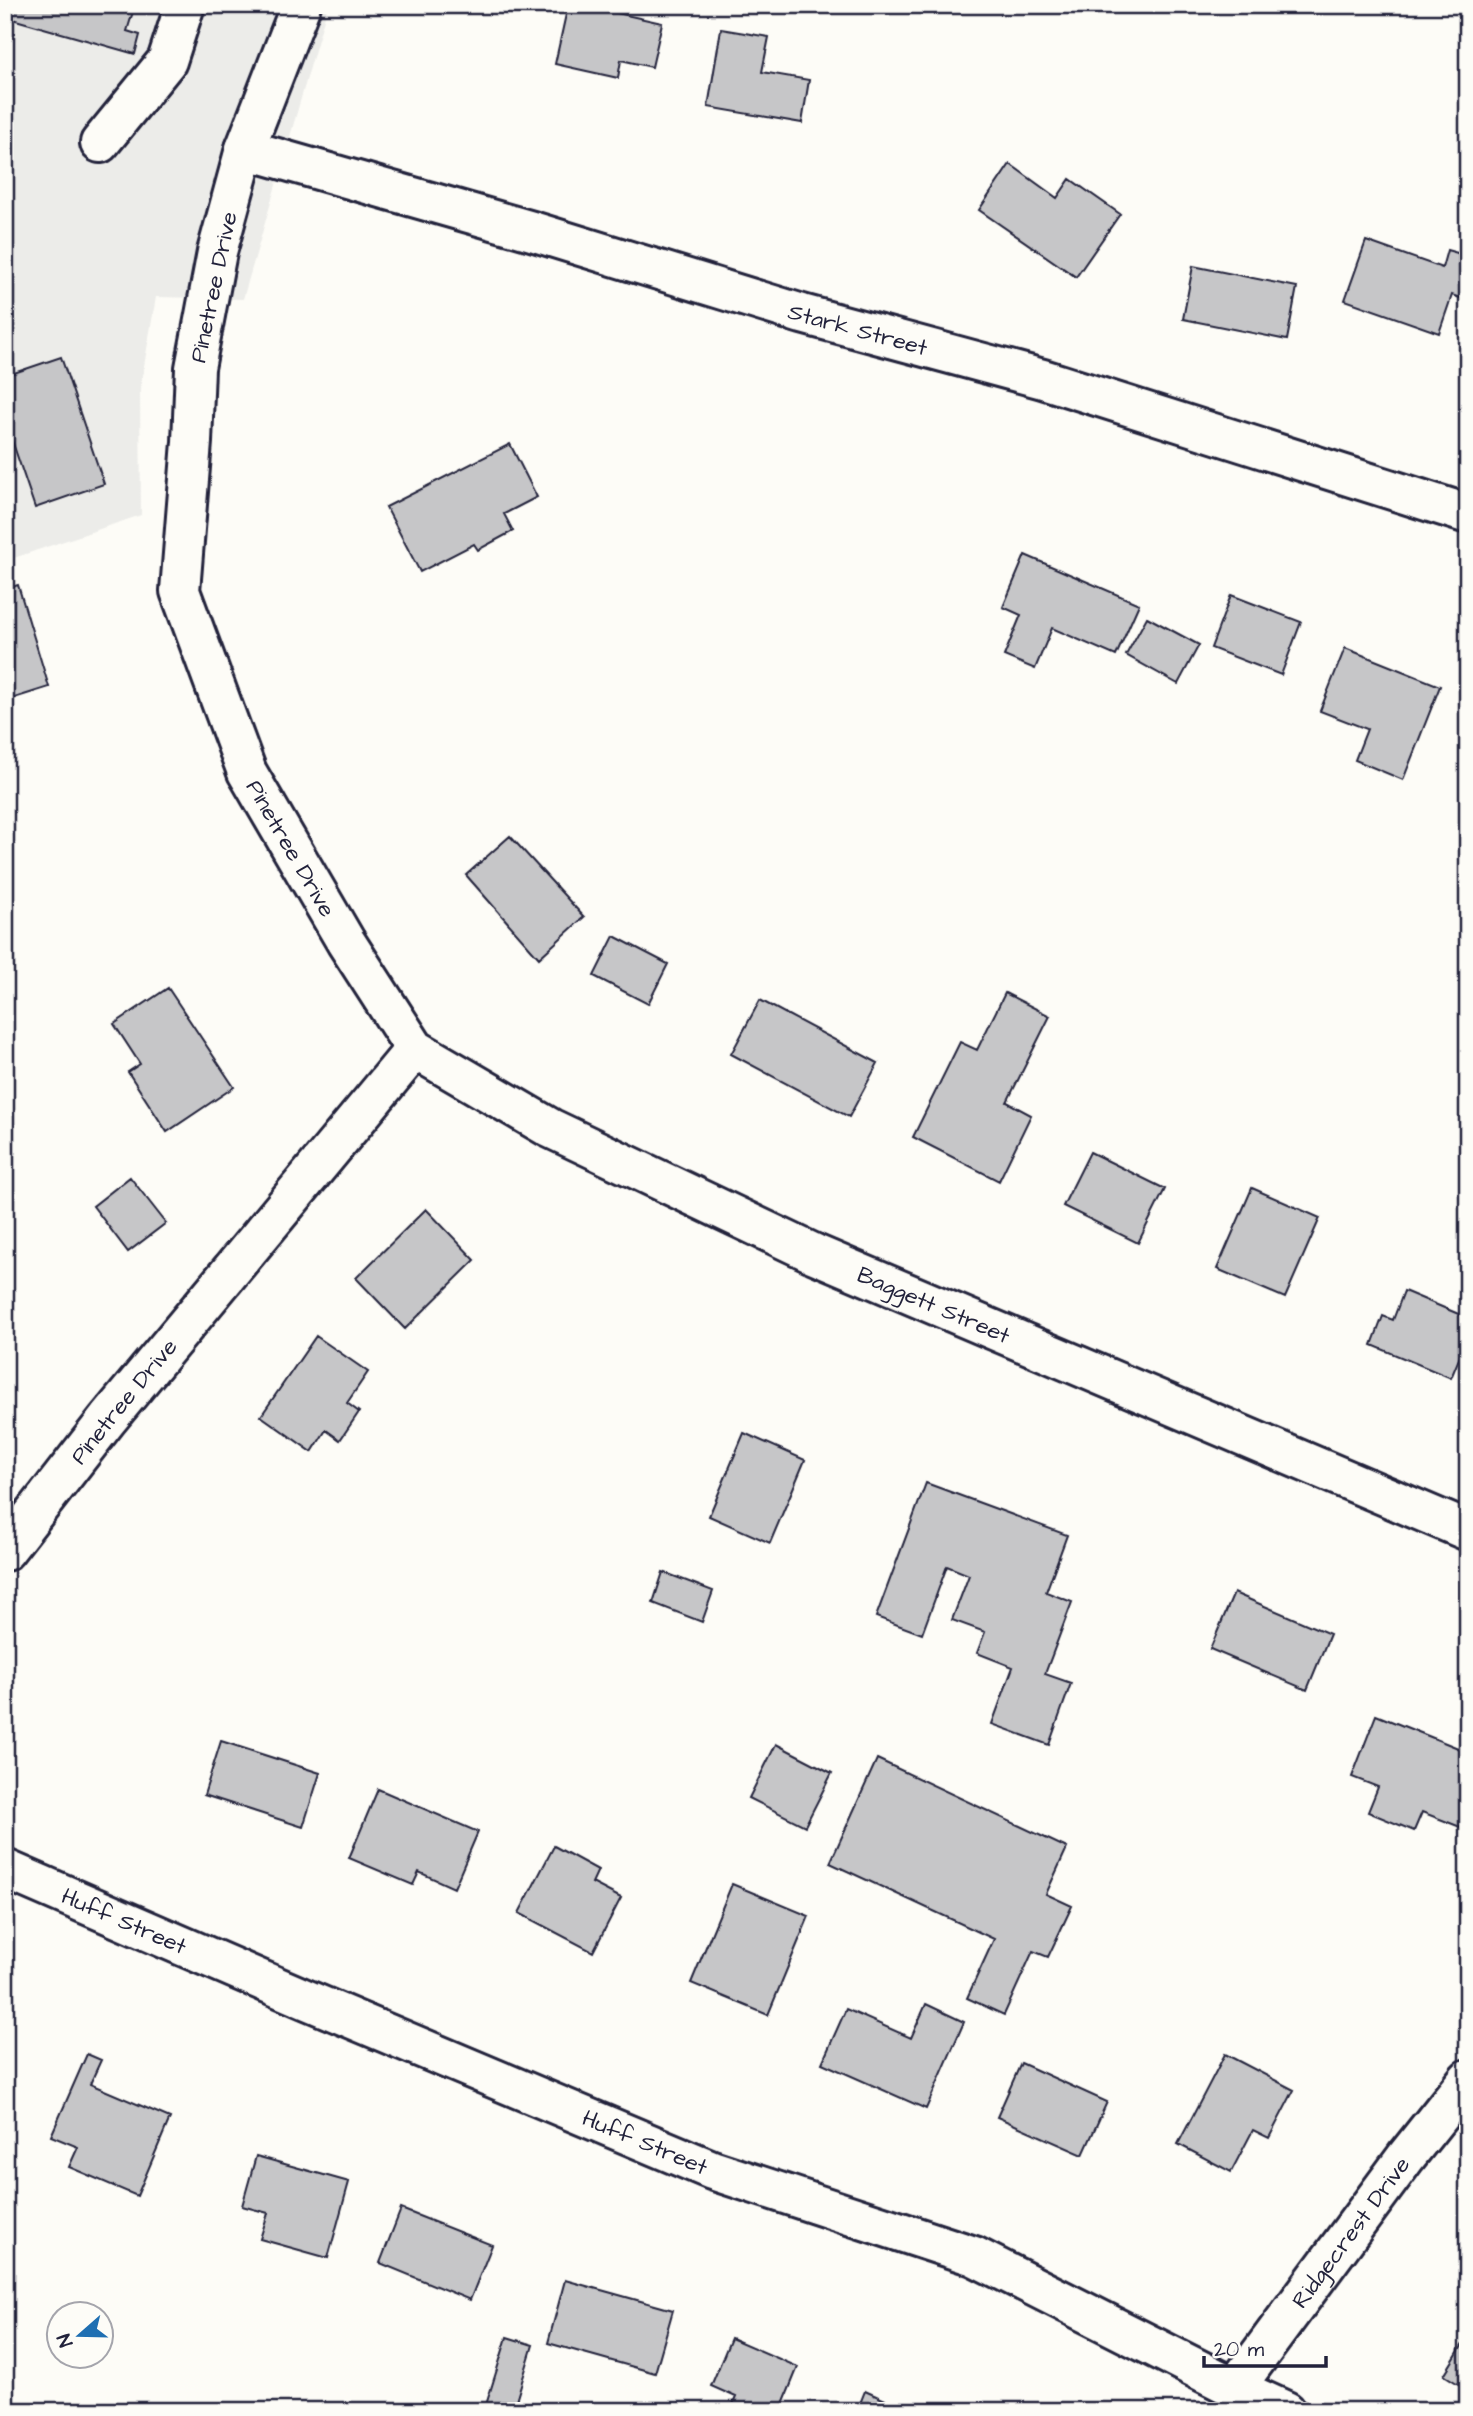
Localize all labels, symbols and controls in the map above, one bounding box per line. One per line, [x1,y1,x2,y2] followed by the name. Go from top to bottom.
[182,209,246,366] street label: Pinetree Drive
[784,296,932,364] street label: Stark Street
[238,774,343,923] street label: Pinetree Drive
[852,1259,1016,1352] street label: Baggett Street
[63,1332,185,1471] street label: Pinetree Drive
[56,1880,192,1963] street label: Huff Street
[577,2102,713,2184] street label: Huff Street
[1284,2150,1418,2315] street label: Ridgecrest Drive
[46,2300,116,2370] north arrow
[1204,2325,1326,2369] scale bar
[51,2330,80,2351] text: N
[1214,2335,1265,2364] text: 20 m

